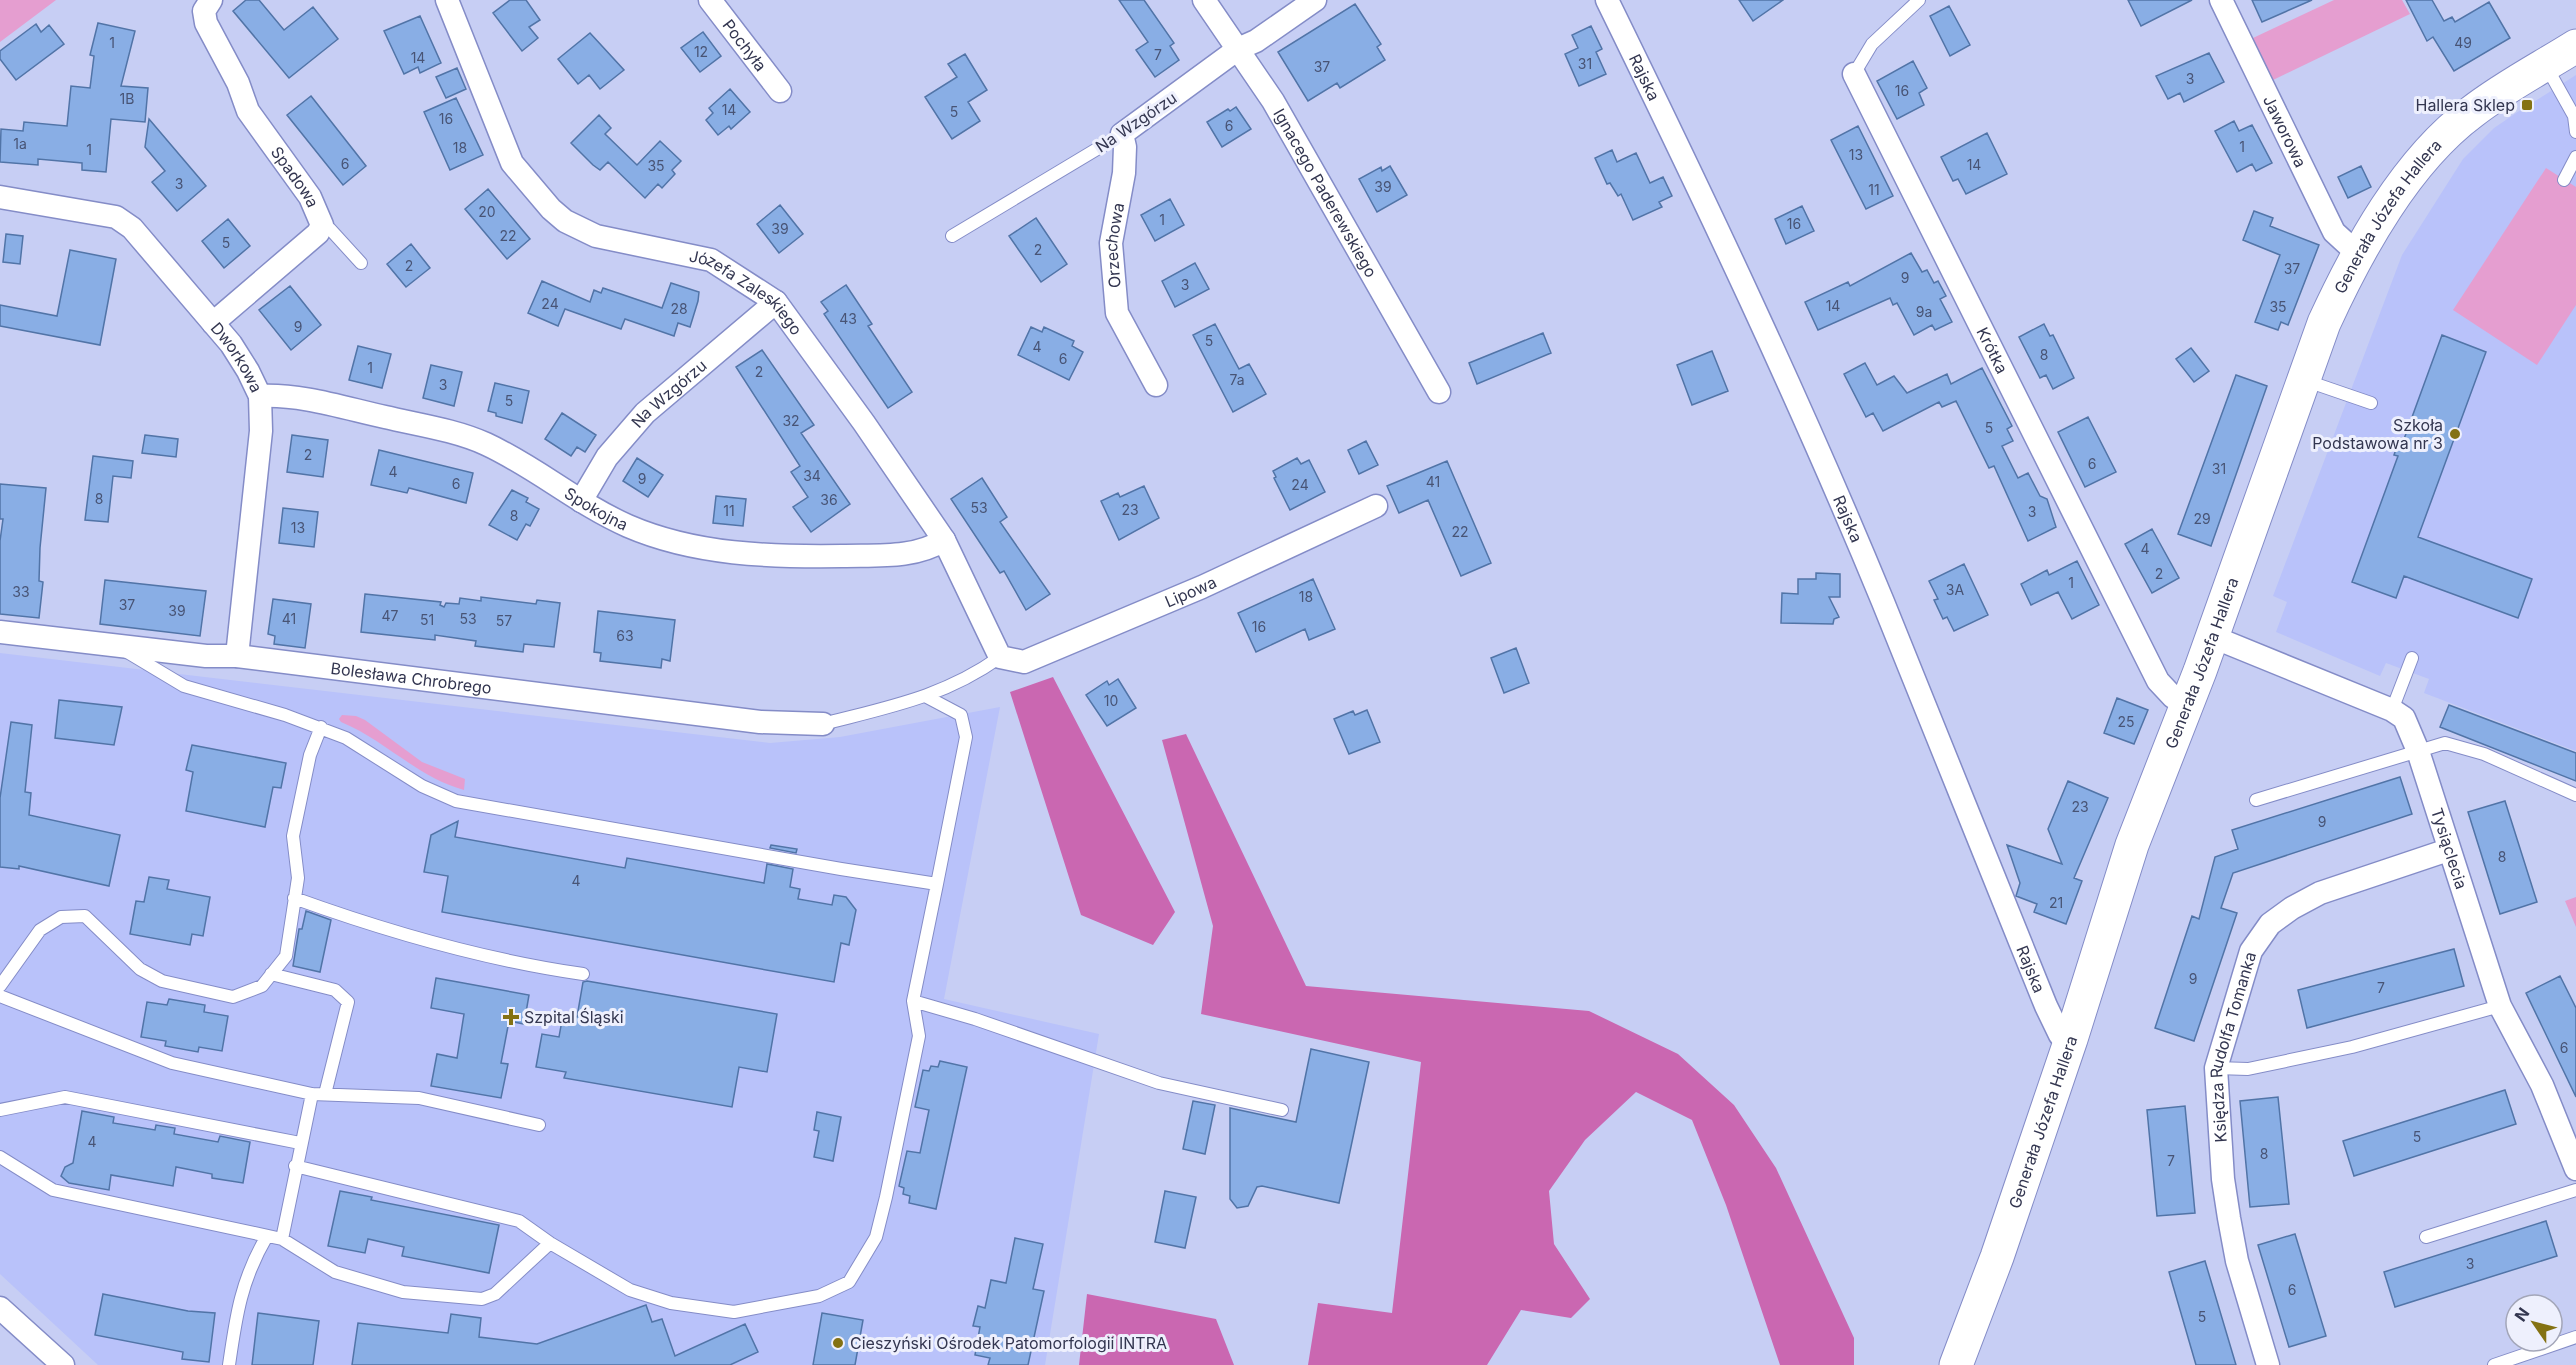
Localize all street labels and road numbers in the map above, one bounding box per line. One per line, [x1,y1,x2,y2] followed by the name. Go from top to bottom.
[719,15,771,75] street label: Pochyła
[1625,51,1664,104] street label: Rajska
[1092,88,1180,156] street label: Na Wzgórzu
[2259,92,2311,171] street label: Jaworowa
[1269,105,1381,281] street label: Ignacego Paderewskiego
[2330,135,2446,297] street label: Generała Józefa Hallera
[267,142,323,210] street label: Spadowa
[1101,201,1128,289] street label: Orzechowa
[687,246,807,339] street label: Józefa Zaleskiego
[207,318,267,396] street label: Dworkowa
[1972,324,2012,377] street label: Krótka
[627,355,711,432] street label: Na Wzgórzu
[561,483,631,535] street label: Spokojna
[1829,492,1867,545] street label: Rajska
[1162,572,1220,611] street label: Lipowa
[2161,575,2243,751] street label: Generała Józefa Hallera
[330,658,493,698] street label: Bolesława Chrobrego
[2427,805,2472,892] street label: Tysiąclecia
[2012,942,2049,996] street label: Rajska
[2206,949,2260,1143] street label: Księdza Rudolfa Tomanka
[2004,1033,2081,1211] street label: Generała Józefa Hallera

